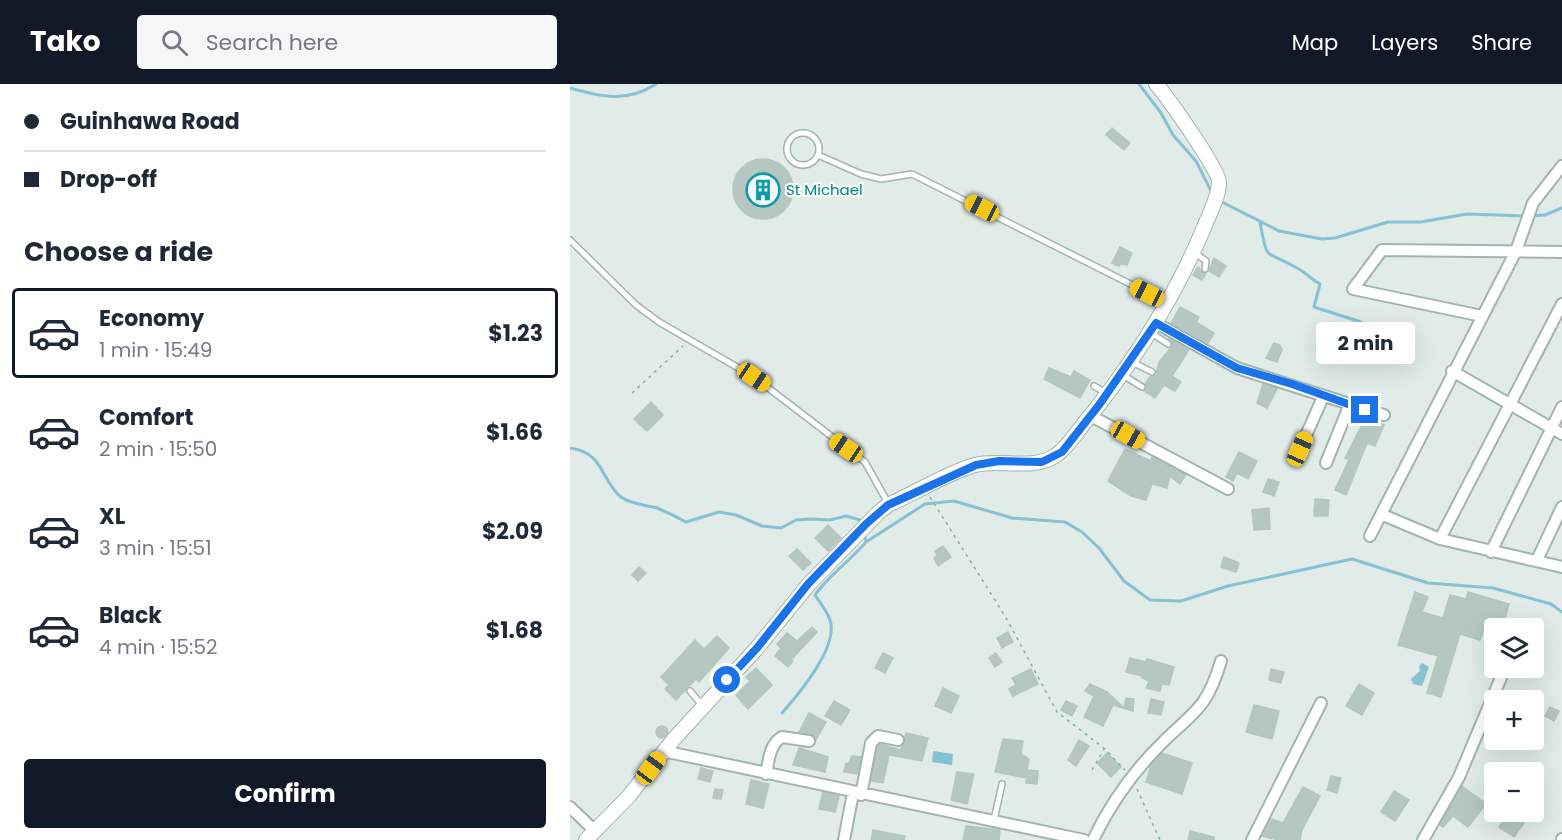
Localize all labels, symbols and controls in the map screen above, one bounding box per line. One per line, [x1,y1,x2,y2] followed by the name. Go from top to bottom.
[137,15,557,69] search box
[30,22,101,61] text: Tako
[158,26,191,59] icon: search
[206,27,338,58] text: Search here
[1292,28,1338,57] text: Map
[1371,28,1438,57] text: Layers
[1471,28,1532,57] text: Share
[60,106,240,137] text: Guinhawa Road
[60,164,157,195] text: Drop-off
[745,172,781,208] building icon: St Michael
[786,179,863,200] place label: St Michael
[962,192,1002,224] car
[24,233,213,270] text: Choose a ride
[1127,277,1167,309] car
[99,303,204,334] text: Economy
[27,306,81,360] icon: car
[488,318,543,349] text: $1.23
[1316,323,1414,365] callout: 2 min
[1337,329,1394,357] text: 2 min
[99,336,212,364] text: 1 min · 15:49
[734,359,774,395] car
[1351,396,1378,423] route end
[99,402,193,433] text: Comfort
[27,405,81,459] icon: car
[486,417,543,448] text: $1.66
[1108,418,1148,452] car
[1284,429,1316,469] car
[826,430,866,466] car
[99,435,217,463] text: 2 min · 15:50
[99,501,125,532] text: XL
[27,504,81,558] icon: car
[482,516,543,547] text: $2.09
[99,534,212,562] text: 3 min · 15:51
[99,600,162,631] text: Black
[27,603,81,657] icon: car
[486,615,543,646] text: $1.68
[1484,618,1544,822] map controls
[1484,618,1544,678] button: layers
[99,633,217,661] text: 4 min · 15:52
[713,666,740,693] route start
[1484,690,1544,750] button: +
[633,748,669,788] car
[24,759,546,828] button: Confirm
[1484,762,1544,822] button: −

